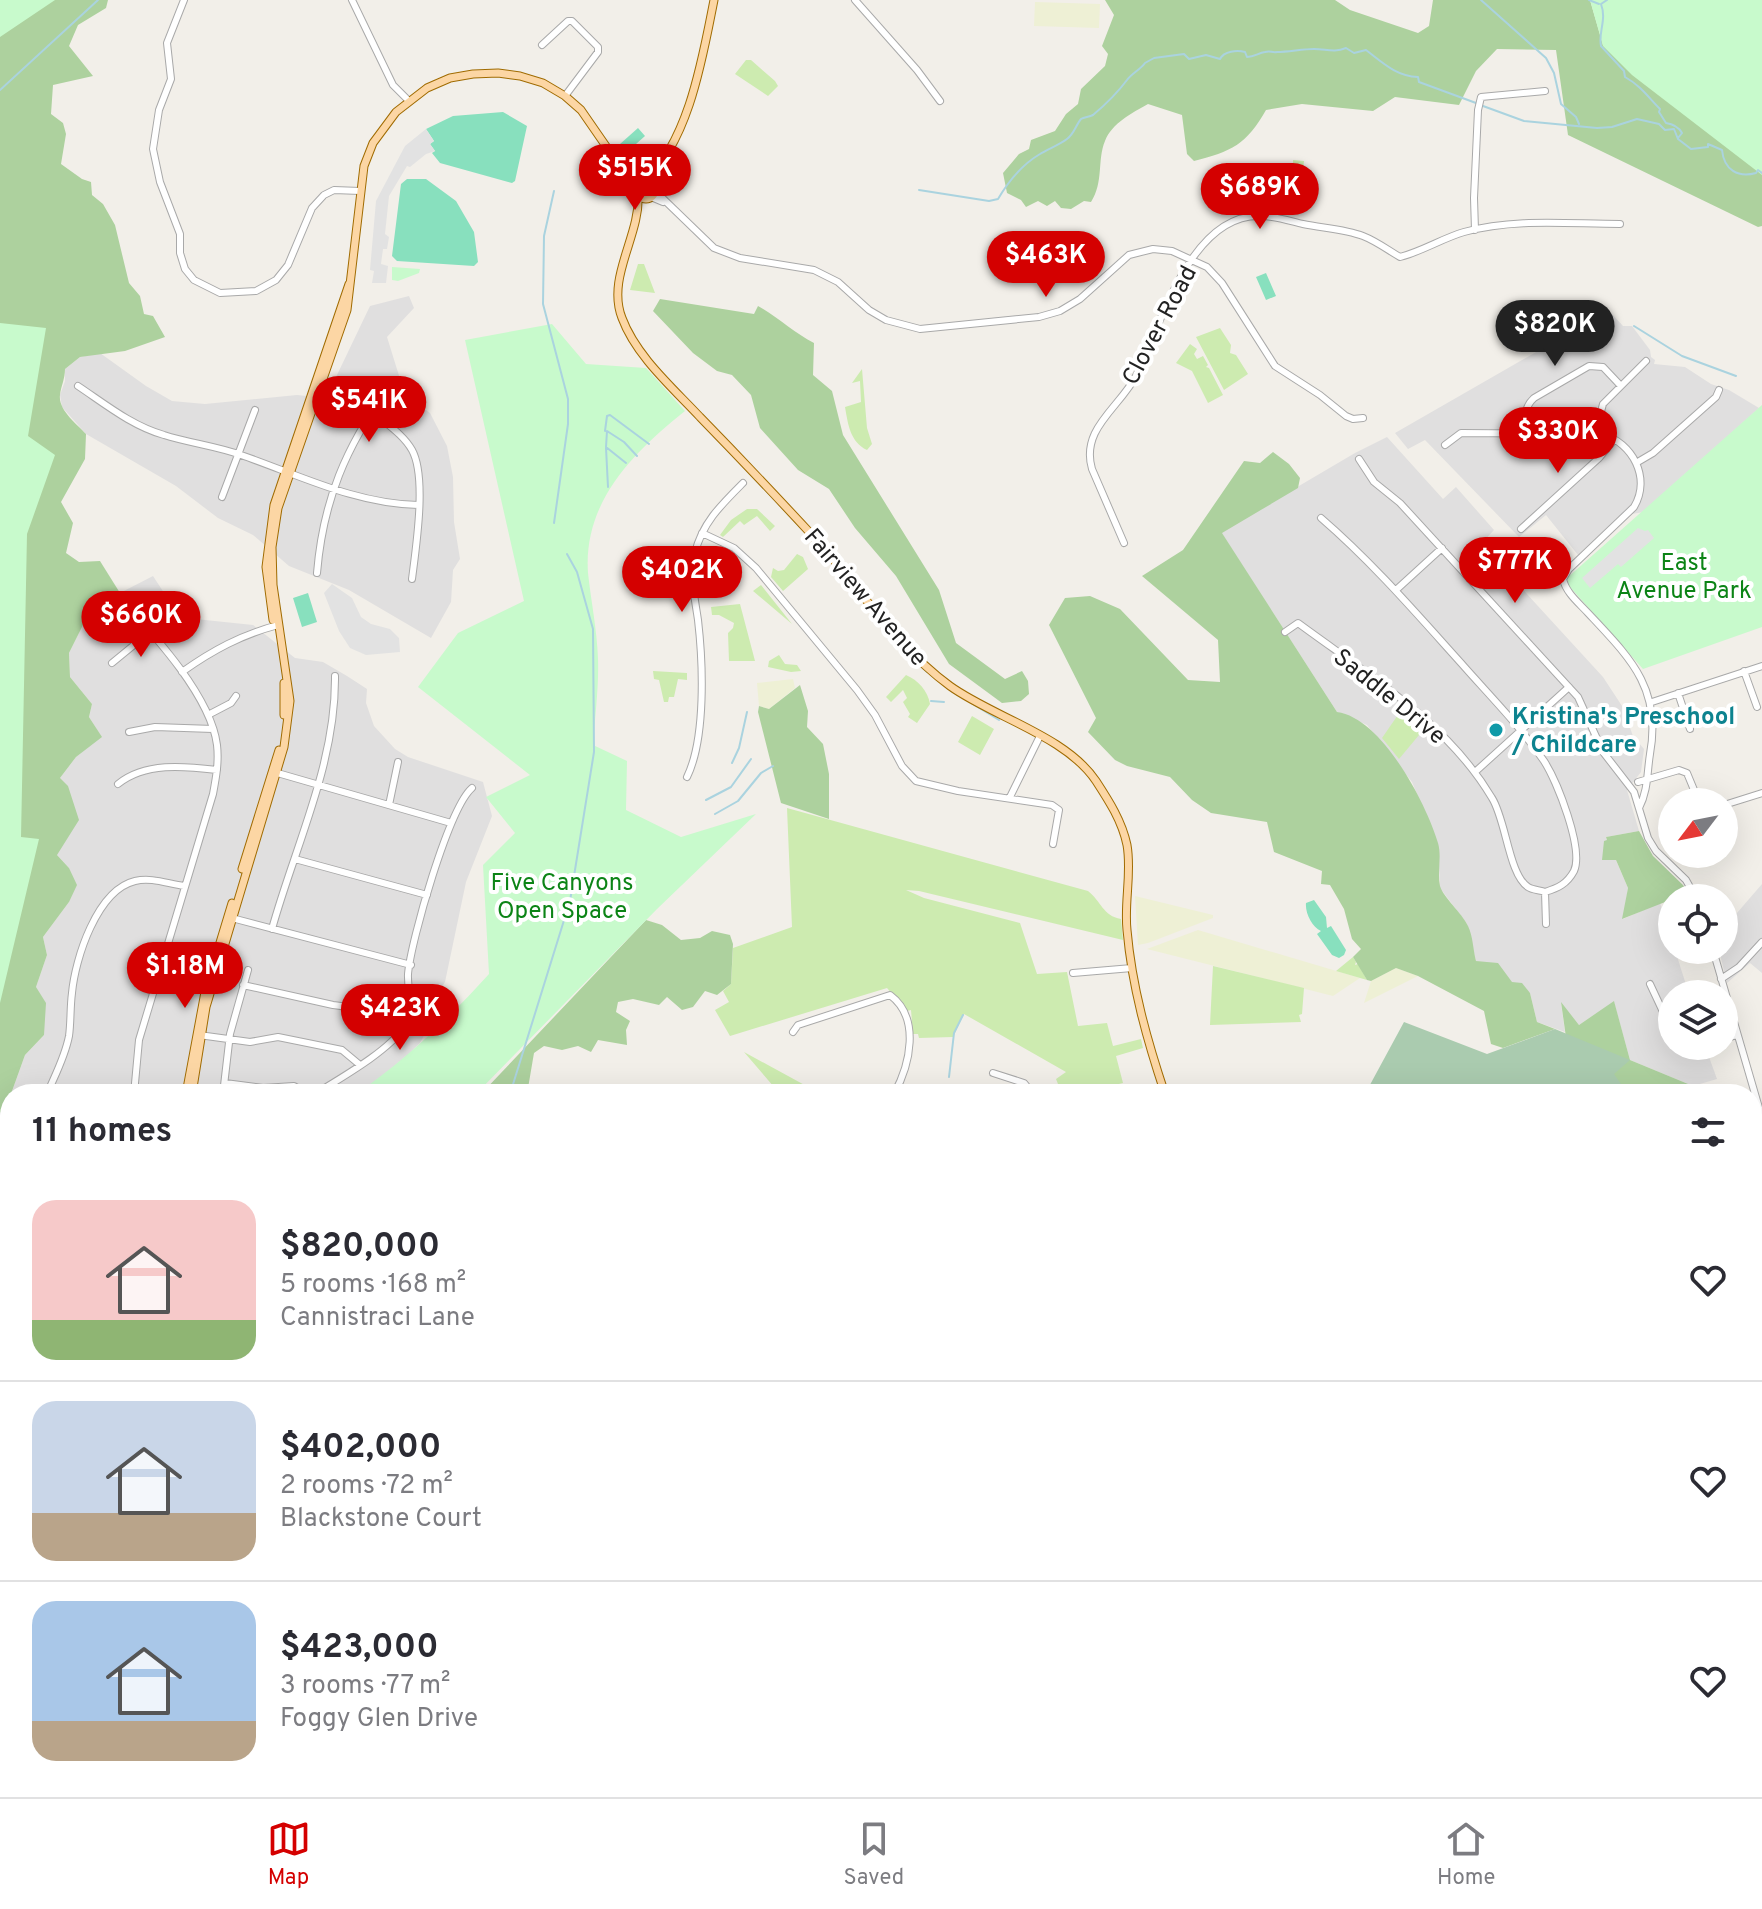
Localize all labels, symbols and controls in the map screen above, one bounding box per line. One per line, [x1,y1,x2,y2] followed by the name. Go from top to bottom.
[579,144,691,212] pin: $515K
[597,153,673,186] text: $515K
[1204,163,1316,231] pin: $689K
[1219,172,1301,205] text: $689K
[990,231,1102,299] pin: $463K
[1005,240,1087,273] text: $463K
[1117,261,1205,391] street label: Clover Road
[1499,300,1611,368] pin: $820K
[1514,309,1596,342] text: $820K
[313,376,425,444] pin: $541K
[330,385,408,418] text: $541K
[1502,407,1614,475] pin: $330K
[1517,416,1599,449] text: $330K
[796,523,933,673] street label: Fairview Avenue
[1459,537,1571,605] pin: $777K
[626,546,738,614] pin: $402K
[1477,546,1553,579] text: $777K
[1616,549,1752,607] park label: East Avenue Park
[640,555,724,588] text: $402K
[85,591,197,659] pin: $660K
[99,600,183,633] text: $660K
[1326,643,1451,752] street label: Saddle Drive
[1511,703,1735,761] place label: Kristina's Preschool / Childcare
[1487,721,1505,739] marker: Kristina's Preschool / Childcare
[1658,788,1738,868] north arrow
[1658,788,1738,1060] map controls
[491,869,633,927] park label: Five Canyons Open Space
[1658,884,1738,964] button: locate
[120,942,250,1010] pin: $1.18M
[145,951,225,984] text: $1.18M
[1658,980,1738,1060] button: layers
[344,984,456,1052] pin: $423K
[359,993,441,1026] text: $423K
[1686,1110,1730,1154] icon: filters
[32,1111,172,1154] text: 11 homes
[280,1226,440,1269] text: $820,000
[96,1232,192,1328] icon: home
[1686,1258,1730,1302] icon: heart
[280,1269,466,1302] text: 5 rooms · 168 m²
[280,1302,475,1335] text: Cannistraci Lane
[280,1427,441,1470] text: $402,000
[96,1433,192,1529] icon: home
[1686,1459,1730,1503] icon: heart
[280,1470,453,1503] text: 2 rooms · 72 m²
[280,1503,482,1536] text: Blackstone Court
[280,1627,439,1670] text: $423,000
[96,1633,192,1729] icon: home
[1686,1659,1730,1703] icon: heart
[280,1670,450,1703] text: 3 rooms · 77 m²
[280,1703,478,1736] text: Foggy Glen Drive
[267,1817,311,1892] tab: Map
[844,1817,904,1892] tab: Saved
[1437,1817,1495,1892] tab: Home

